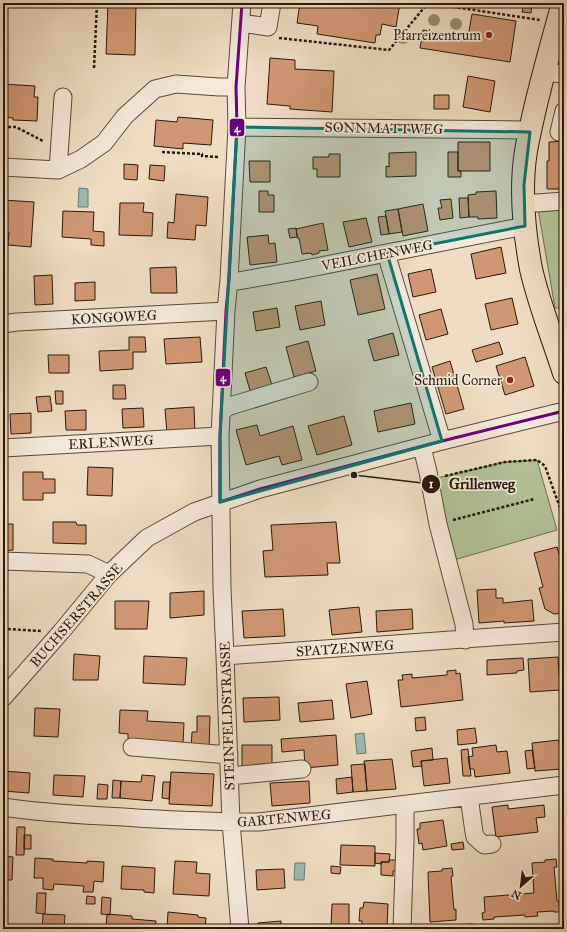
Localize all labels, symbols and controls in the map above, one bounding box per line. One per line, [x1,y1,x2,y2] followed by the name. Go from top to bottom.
[393,27,481,44] place label: Pfarreizentrum
[484,30,494,40] marker: Pfarreizentrum
[229,118,245,137] line badge: 4
[325,119,443,138] street label: SONNMATTWEG
[234,122,241,136] text: 4
[319,236,434,275] street label: VEILCHENWEG
[71,307,157,328] street label: KONGOWEG
[215,368,231,387] line badge: 4
[220,371,227,385] text: 4
[414,372,503,389] place label: Schmid Corner
[505,375,515,385] marker: Schmid Corner
[68,432,154,453] street label: ERLENWEG
[421,470,523,497] callout: Grillenweg
[449,475,516,494] text: Grillenweg
[429,477,434,491] text: 1
[26,560,126,671] street label: BUCHSERSTRASSE
[295,637,395,660] street label: SPATZENWEG
[216,641,239,791] street label: STEINFELDSTRASSE
[236,806,332,831] street label: GARTENWEG
[501,866,541,906] north arrow
[509,886,524,902] text: N

